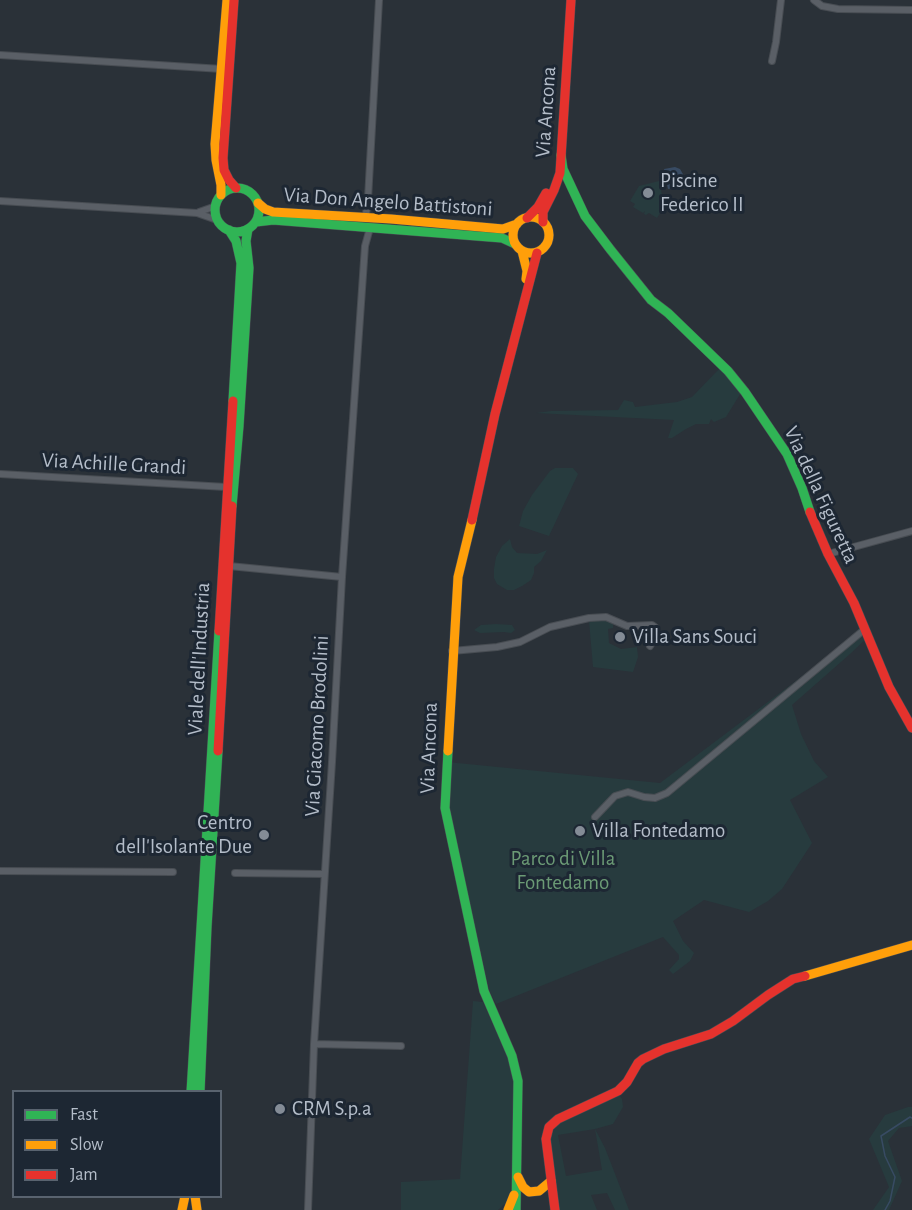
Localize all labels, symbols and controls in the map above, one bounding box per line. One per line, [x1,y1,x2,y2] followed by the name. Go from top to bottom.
[530,65,562,159] street label: Via Ancona
[660,168,744,218] place label: Piscine Federico II
[283,182,493,222] street label: Via Don Angelo Battistoni
[641,186,655,200] marker: Piscine Federico II
[778,422,864,568] street label: Via della Figuretta
[41,448,187,480] street label: Via Achille Grandi
[182,582,216,736] street label: Viale dell'Industria
[632,624,757,650] place label: Villa Sans Souci
[613,630,627,644] marker: Villa Sans Souci
[300,635,334,817] street label: Via Giacomo Brodolini
[415,702,443,794] street label: Via Ancona
[115,810,252,860] place label: Centro dell'Isolante Due
[592,818,725,844] place label: Villa Fontedamo
[573,824,587,838] marker: Villa Fontedamo
[257,828,271,842] marker: Centro dell'Isolante Due
[511,846,615,896] park label: Parco di Villa Fontedamo
[12,1090,222,1198] legend
[292,1096,372,1122] place label: CRM S.p.a
[273,1102,287,1116] marker: CRM S.p.a
[70,1106,98,1124] text: Fast
[70,1136,103,1154] text: Slow
[70,1166,98,1184] text: Jam

